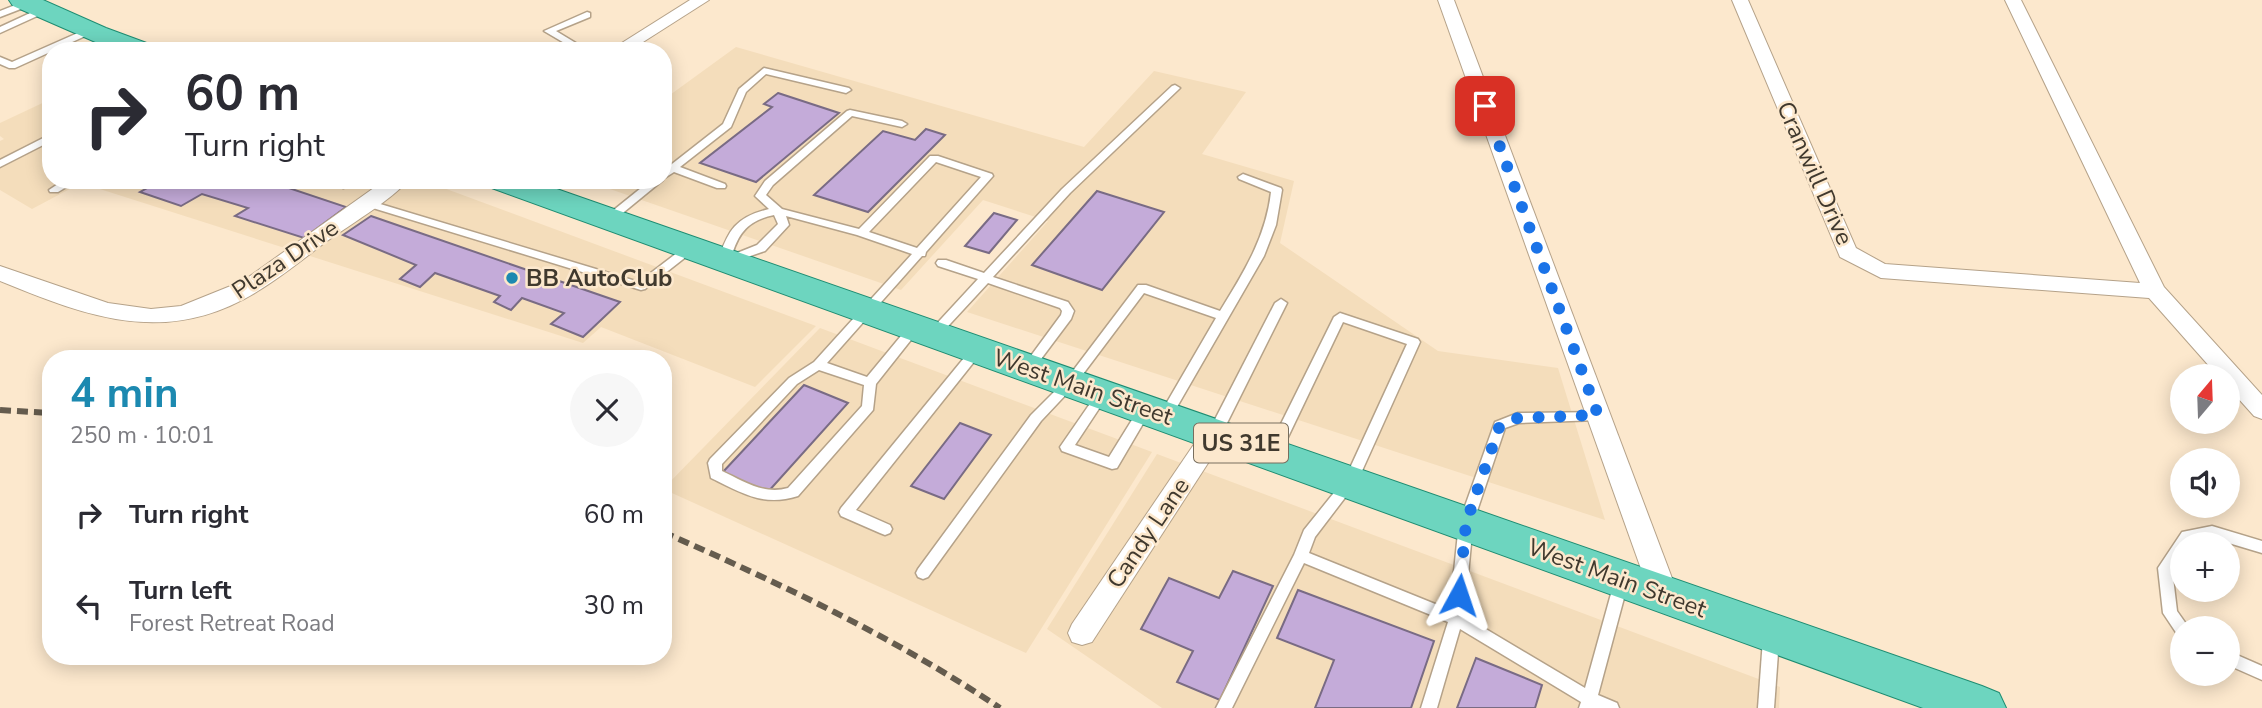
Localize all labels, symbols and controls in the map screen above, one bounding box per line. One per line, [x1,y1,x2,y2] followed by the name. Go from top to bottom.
[185,60,300,127] text: 60 m
[70,70,161,161] icon: right
[1455,76,1515,136] pin
[1466,87,1504,125] icon: arrive
[1769,96,1861,250] street label: Cranwill Drive
[185,124,325,167] text: Turn right
[226,212,344,306] street label: Plaza Drive
[526,262,672,294] place label: BB AutoClub
[504,270,520,286] marker: BB AutoClub
[989,341,1178,433] street label: West Main Street
[2170,364,2240,434] north arrow
[2170,364,2240,686] map controls
[70,365,179,422] text: 4 min
[570,373,644,447] button: close
[70,420,215,451] text: 250 m · 10:01
[1194,424,1288,462] road number: US 31E
[2170,448,2240,518] button: sound
[1099,472,1197,594] street label: Candy Lane
[70,496,108,534] icon: right
[129,497,248,532] text: Turn right
[584,497,644,532] text: 60 m
[1523,531,1711,625] street label: West Main Street
[2170,532,2240,602] button: +
[1422,558,1496,632] position arrow
[129,573,232,608] text: Turn left
[70,587,108,625] icon: left
[584,588,644,623] text: 30 m
[129,608,335,639] text: Forest Retreat Road
[2170,616,2240,686] button: −

